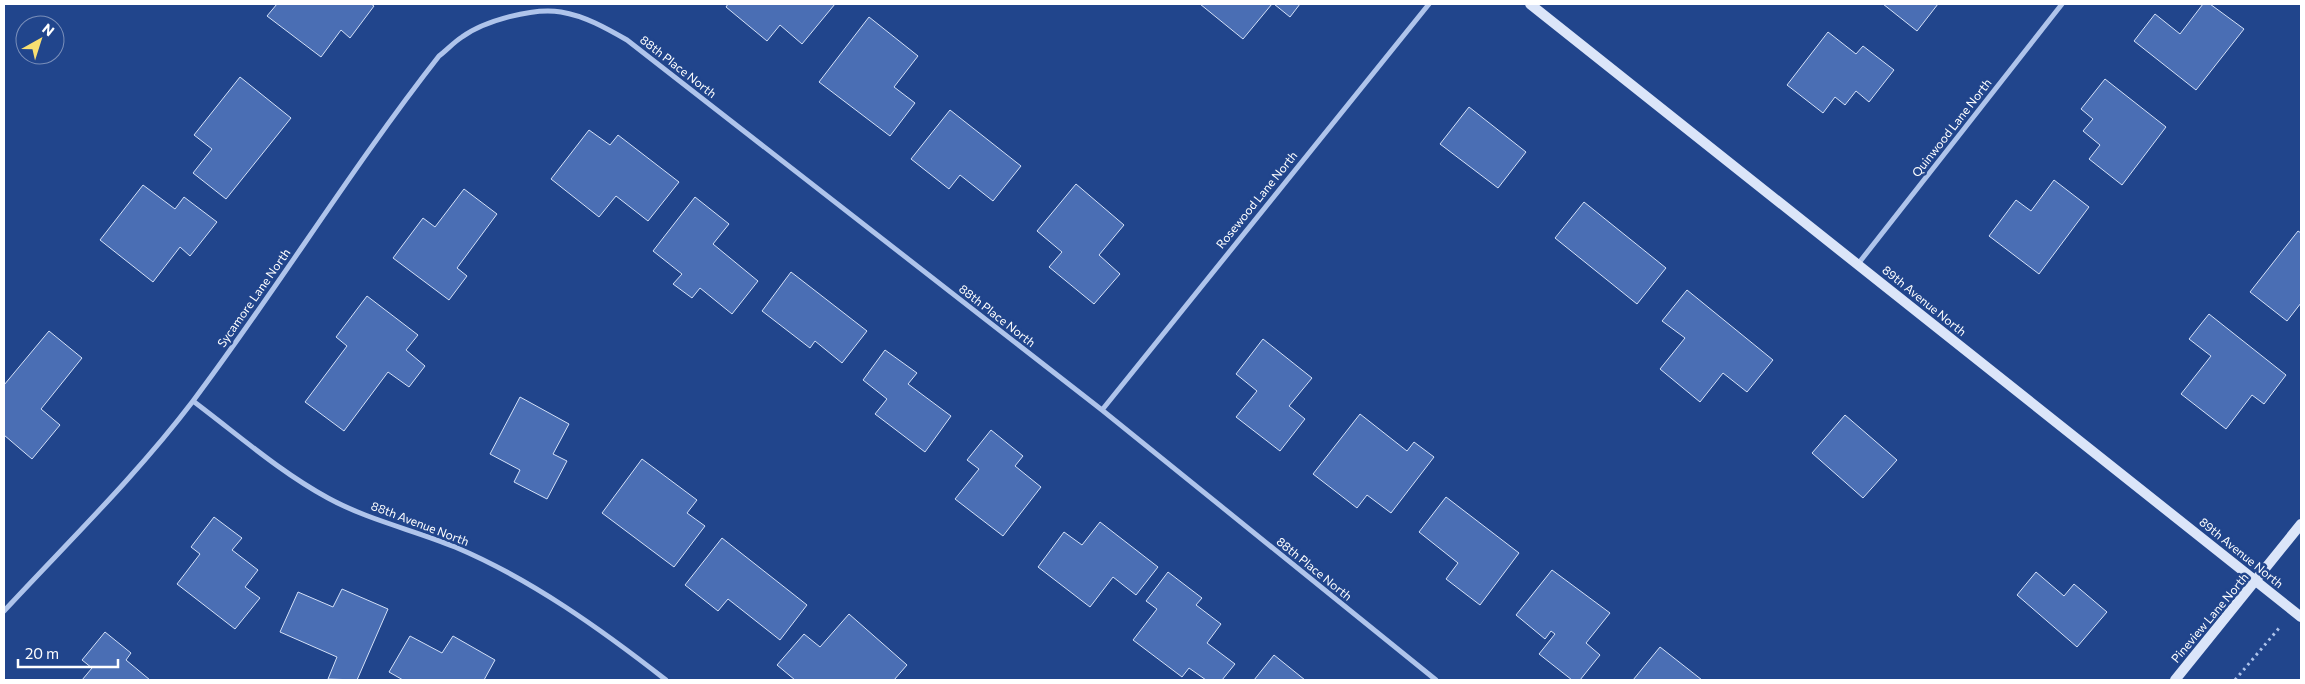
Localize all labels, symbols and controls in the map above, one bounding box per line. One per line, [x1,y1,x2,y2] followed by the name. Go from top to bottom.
[15,15,65,65] north arrow
[39,20,58,39] text: N
[638,32,720,100] street label: 88th Place North
[1909,75,1994,179] street label: Quinwood Lane North
[1213,148,1300,251] street label: Rosewood Lane North
[214,245,293,349] street label: Sycamore Lane North
[1880,262,1969,338] street label: 89th Avenue North
[957,281,1039,349] street label: 88th Place North
[369,498,471,548] street label: 88th Avenue North
[2197,514,2286,590] street label: 89th Avenue North
[1274,534,1355,603] street label: 88th Place North
[2168,570,2251,665] street label: Pineview Lane North
[18,636,118,668] scale bar
[25,644,59,662] text: 20 m

